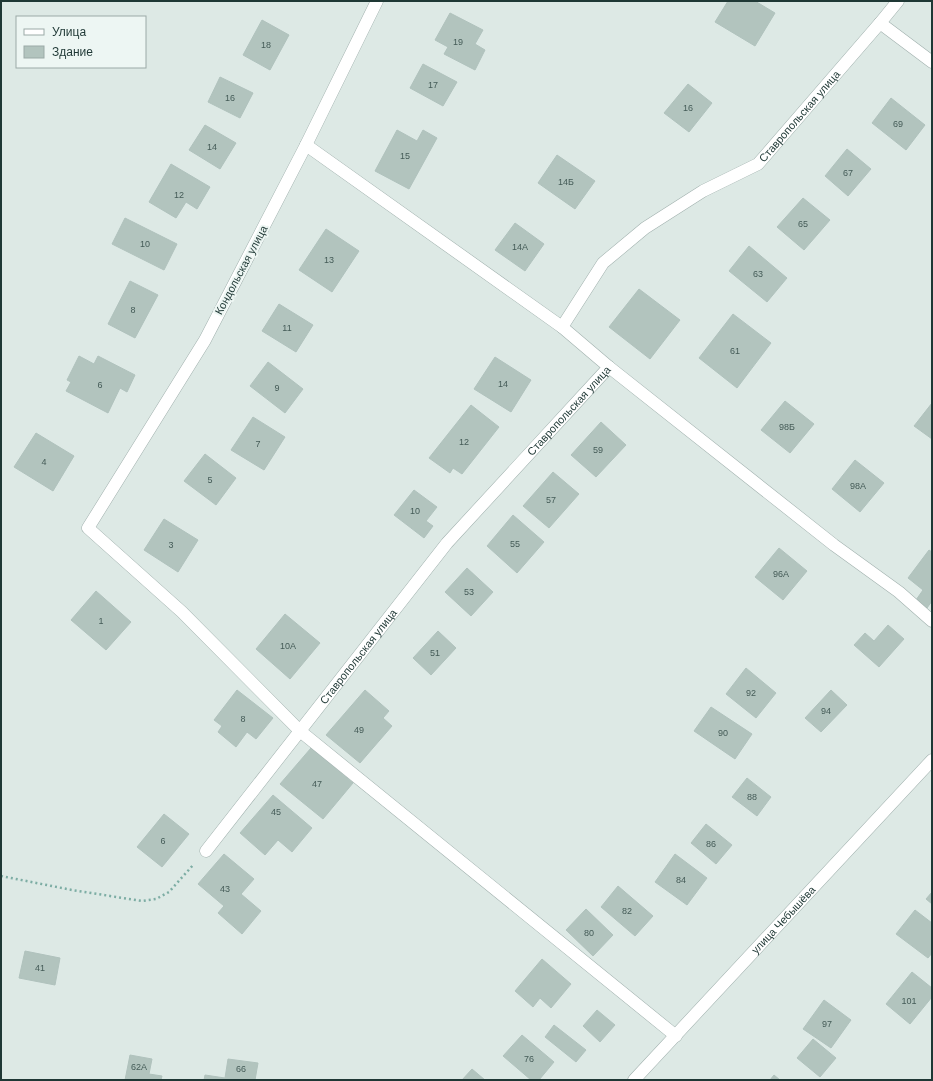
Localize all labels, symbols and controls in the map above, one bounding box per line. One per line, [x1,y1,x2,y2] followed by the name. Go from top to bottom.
[16,16,146,68] legend
[52,25,86,39] text: Улица
[453,37,463,47] house number: 19
[261,40,271,50] house number: 18
[52,45,93,59] text: Здание
[757,67,843,164] street label: Ставропольская улица
[428,80,438,90] house number: 17
[225,93,235,103] house number: 16
[683,103,693,113] house number: 16
[893,119,903,129] house number: 69
[207,142,217,152] house number: 14
[400,151,410,161] house number: 15
[843,168,853,178] house number: 67
[558,177,574,187] house number: 14Б
[174,190,184,200] house number: 12
[798,219,808,229] house number: 65
[212,223,270,317] street label: Кондольская улица
[140,239,150,249] house number: 10
[512,242,528,252] house number: 14А
[324,255,334,265] house number: 13
[753,269,763,279] house number: 63
[130,305,136,315] house number: 8
[282,323,292,333] house number: 11
[730,346,740,356] house number: 61
[525,363,614,458] street label: Ставропольская улица
[498,379,508,389] house number: 14
[97,380,103,390] house number: 6
[274,383,280,393] house number: 9
[779,422,795,432] house number: 98Б
[459,437,469,447] house number: 12
[255,439,261,449] house number: 7
[593,445,603,455] house number: 59
[41,457,47,467] house number: 4
[207,475,213,485] house number: 5
[850,481,866,491] house number: 98А
[546,495,556,505] house number: 57
[410,506,420,516] house number: 10
[510,539,520,549] house number: 55
[168,540,174,550] house number: 3
[773,569,789,579] house number: 96А
[464,587,474,597] house number: 53
[317,606,400,706] street label: Ставропольская улица
[98,616,104,626] house number: 1
[280,641,296,651] house number: 10А
[430,648,440,658] house number: 51
[746,688,756,698] house number: 92
[821,706,831,716] house number: 94
[240,714,246,724] house number: 8
[354,725,364,735] house number: 49
[718,728,728,738] house number: 90
[312,779,322,789] house number: 47
[747,792,757,802] house number: 88
[271,807,281,817] house number: 45
[160,836,166,846] house number: 6
[706,839,716,849] house number: 86
[676,875,686,885] house number: 84
[749,883,818,956] street label: улица Чебышёва
[220,884,230,894] house number: 43
[622,906,632,916] house number: 82
[584,928,594,938] house number: 80
[35,963,45,973] house number: 41
[901,996,917,1006] house number: 101
[822,1019,832,1029] house number: 97
[524,1054,534,1064] house number: 76
[131,1062,147,1072] house number: 62А
[236,1064,246,1074] house number: 66

